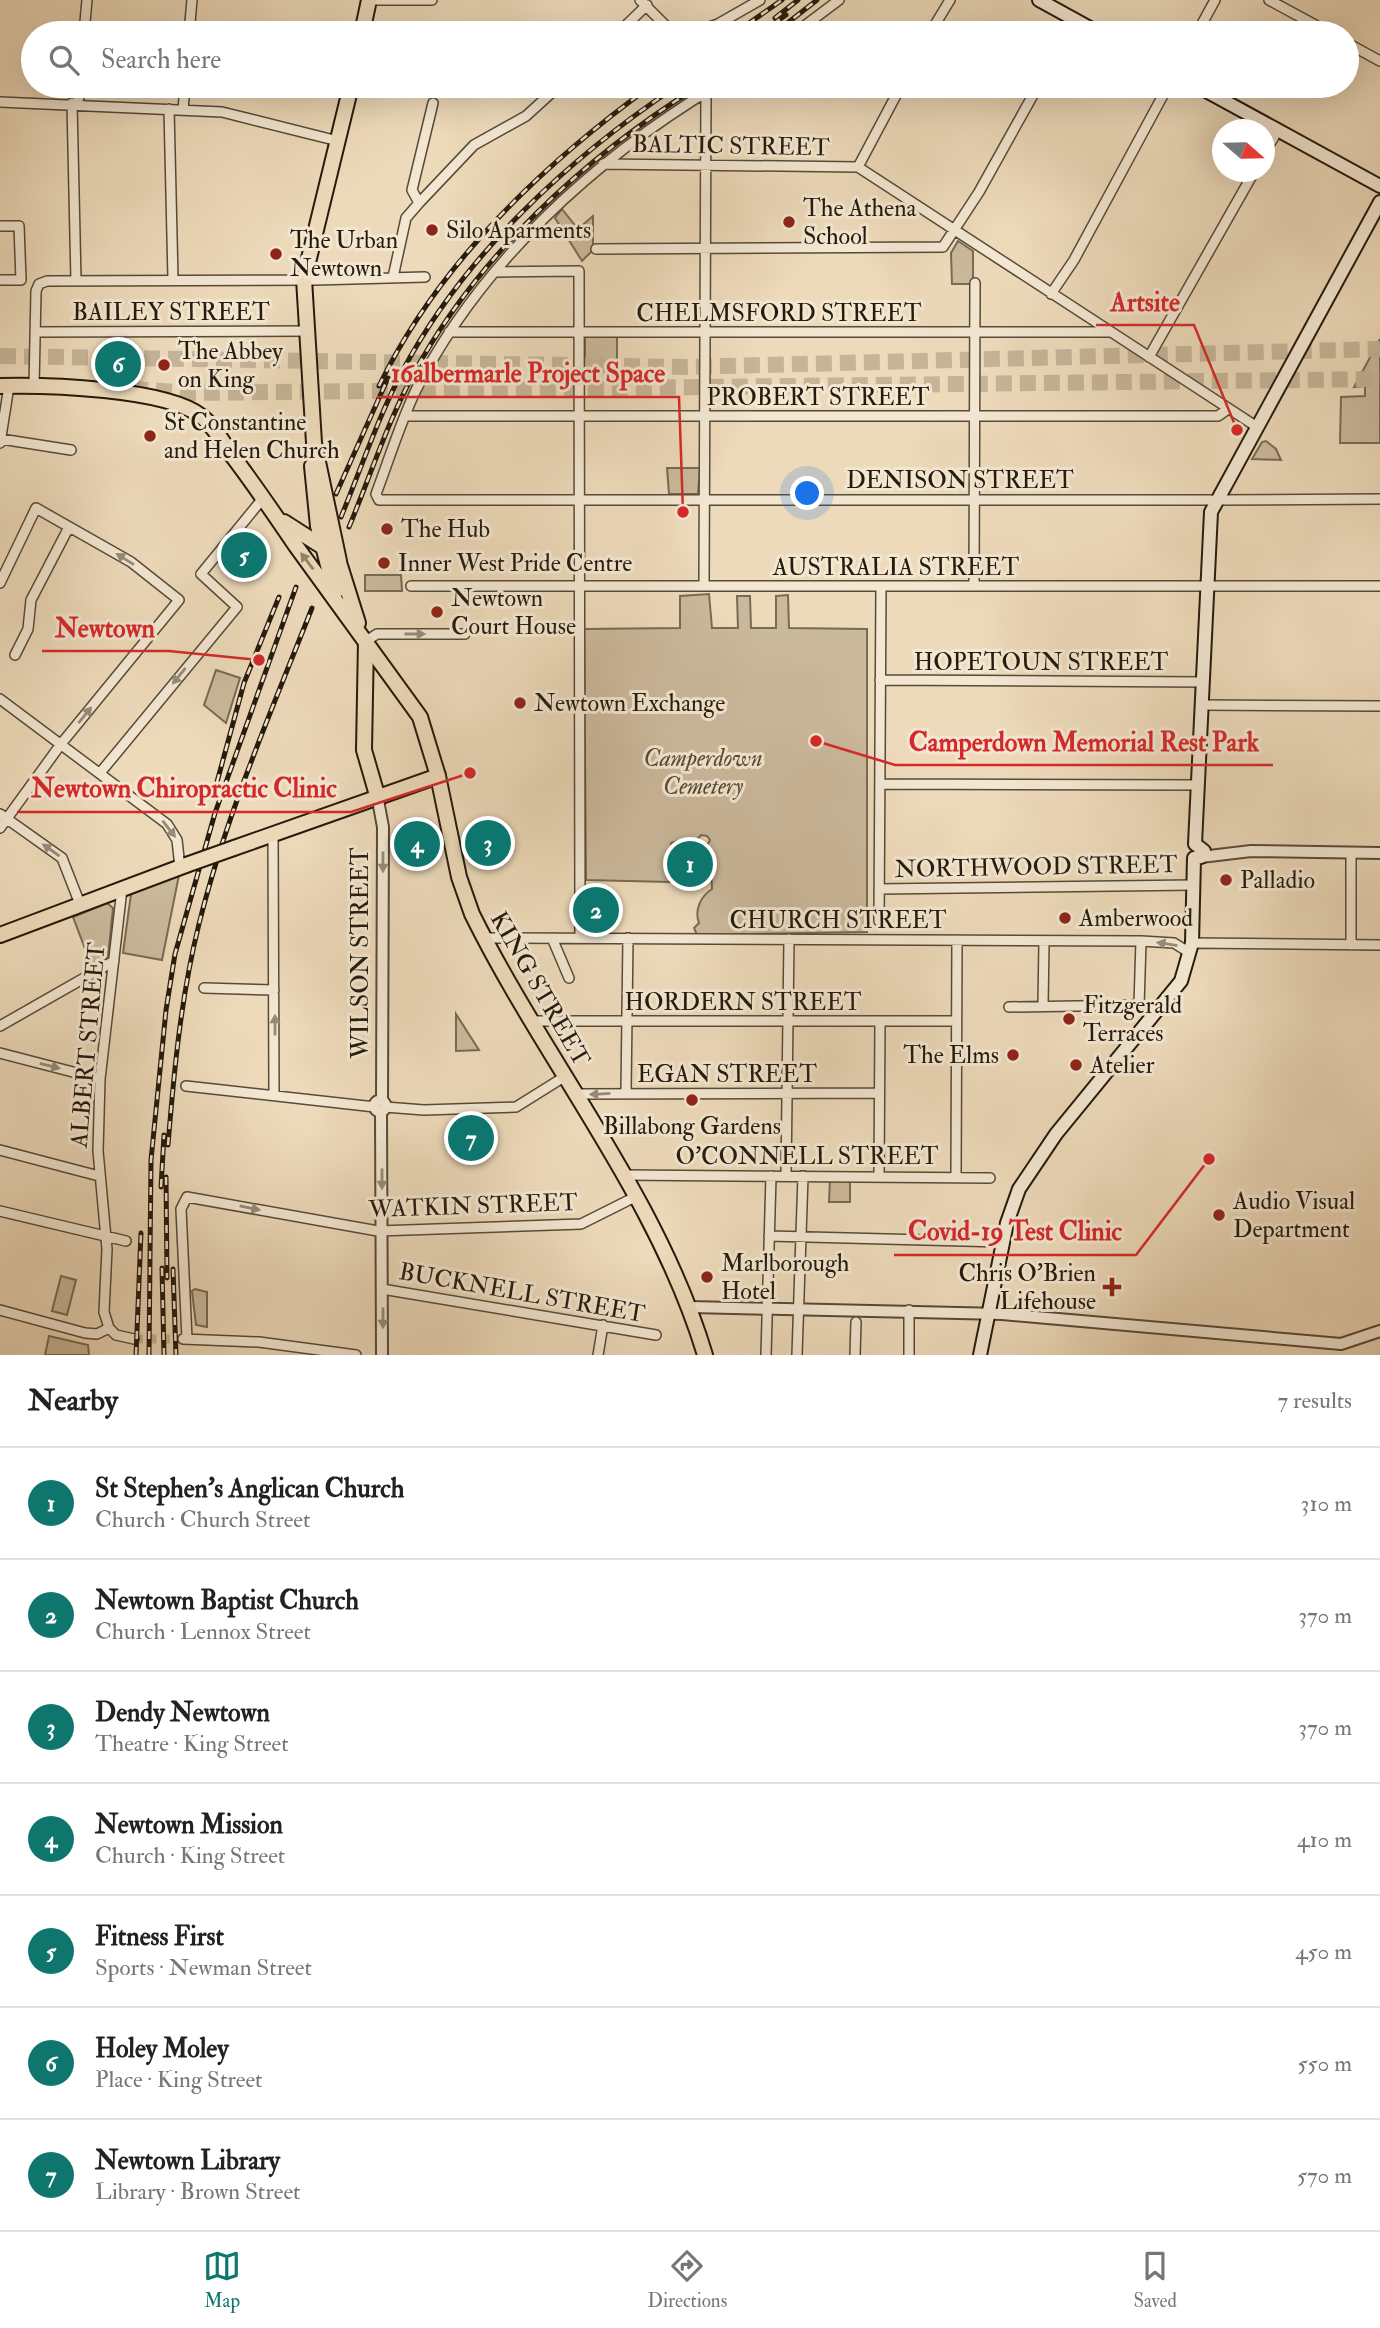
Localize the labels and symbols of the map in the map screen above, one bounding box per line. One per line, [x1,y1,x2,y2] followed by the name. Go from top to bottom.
[1212,119,1275,182] north arrow
[632,129,830,163] street label: BALTIC STREET
[803,193,918,252] place label: The Athena School
[781,214,797,230] marker: The Athena School
[446,215,591,246] place label: Silo Aparments
[424,222,440,238] marker: Silo Aparments
[290,225,398,284] place label: The Urban Newtown
[268,246,284,262] marker: The Urban Newtown
[1096,278,1194,325] callout: Artsite
[1109,287,1180,319] text: Artsite
[72,297,270,328] street label: BAILEY STREET
[636,298,922,329] street label: CHELMSFORD STREET
[178,336,283,395] place label: The Abbey on King
[95,338,141,390] pin: 6
[377,350,679,397] callout: 16albermarle Project Space
[156,357,172,373] marker: The Abbey on King
[391,358,665,391] text: 16albermarle Project Space
[706,382,930,413] street label: PROBERT STREET
[164,407,340,466] place label: St Constantine and Helen Church
[142,428,158,444] marker: St Constantine and Helen Church
[846,465,1074,496] street label: DENISON STREET
[790,476,824,510] your location
[401,514,490,545] place label: The Hub
[379,521,395,537] marker: The Hub
[221,529,267,581] pin: 5
[398,548,632,579] place label: Inner West Pride Centre
[115,552,134,565] one-way arrow
[299,552,314,570] one-way arrow
[772,552,1019,583] street label: AUSTRALIA STREET
[376,555,392,571] marker: Inner West Pride Centre
[451,583,576,642] place label: Newtown Court House
[42,604,169,651] callout: Newtown
[429,604,445,620] marker: Newtown Court House
[54,613,155,645] text: Newtown
[404,628,426,640] one-way arrow
[914,647,1169,678] street label: HOPETOUN STREET
[172,667,187,685] one-way arrow
[534,688,725,719] place label: Newtown Exchange
[512,695,528,711] marker: Newtown Exchange
[78,706,93,724] one-way arrow
[895,718,1273,765] callout: Camperdown Memorial Rest Park
[909,727,1260,760] text: Camperdown Memorial Rest Park
[643,743,763,802] park label: Camperdown Cemetery
[17,765,351,812] callout: Newtown Chiropractic Clinic
[30,773,337,806] text: Newtown Chiropractic Clinic
[465,817,511,869] pin: 3
[394,818,440,870] pin: 4
[162,820,176,839] one-way arrow
[667,838,713,890] pin: 1
[42,843,60,857] one-way arrow
[345,847,376,1060] street label: WILSON STREET
[894,849,1178,885] street label: NORTHWOOD STREET
[377,852,389,874] one-way arrow
[1240,865,1315,896] place label: Palladio
[1218,872,1234,888] marker: Palladio
[573,884,619,936] pin: 2
[1078,903,1193,934] place label: Amberwood
[729,905,947,936] street label: CHURCH STREET
[483,906,597,1072] street label: KING STREET
[1057,910,1073,926] marker: Amberwood
[1156,938,1178,949] one-way arrow
[64,941,112,1150] street label: ALBERT STREET
[624,987,862,1018] street label: HORDERN STREET
[1083,990,1182,1049] place label: Fitzgerald Terraces
[1061,1011,1077,1027] marker: Fitzgerald Terraces
[269,1014,281,1036] one-way arrow
[903,1040,999,1071] place label: The Elms
[1005,1047,1021,1063] marker: The Elms
[1089,1050,1155,1081] place label: Atelier
[1068,1057,1084,1073] marker: Atelier
[637,1059,817,1090] street label: EGAN STREET
[39,1061,61,1072] one-way arrow
[589,1088,611,1099] one-way arrow
[684,1092,700,1108] marker: Billabong Gardens
[603,1111,781,1142] place label: Billabong Gardens
[448,1112,494,1164] pin: 7
[675,1141,939,1172] street label: O'CONNELL STREET
[376,1168,388,1190] one-way arrow
[1232,1186,1355,1245] place label: Audio Visual Department
[367,1187,578,1225] street label: WATKIN STREET
[239,1202,261,1213] one-way arrow
[1211,1207,1227,1223] marker: Audio Visual Department
[894,1208,1136,1255] callout: Covid-19 Test Clinic
[908,1216,1123,1248] text: Covid-19 Test Clinic
[721,1248,850,1307] place label: Marlborough Hotel
[397,1256,648,1330] street label: BUCKNELL STREET
[958,1258,1096,1317] place label: Chris O'Brien Lifehouse
[699,1269,715,1285] marker: Marlborough Hotel
[1102,1277,1122,1297] marker: Chris O'Brien Lifehouse
[377,1307,388,1329] one-way arrow

